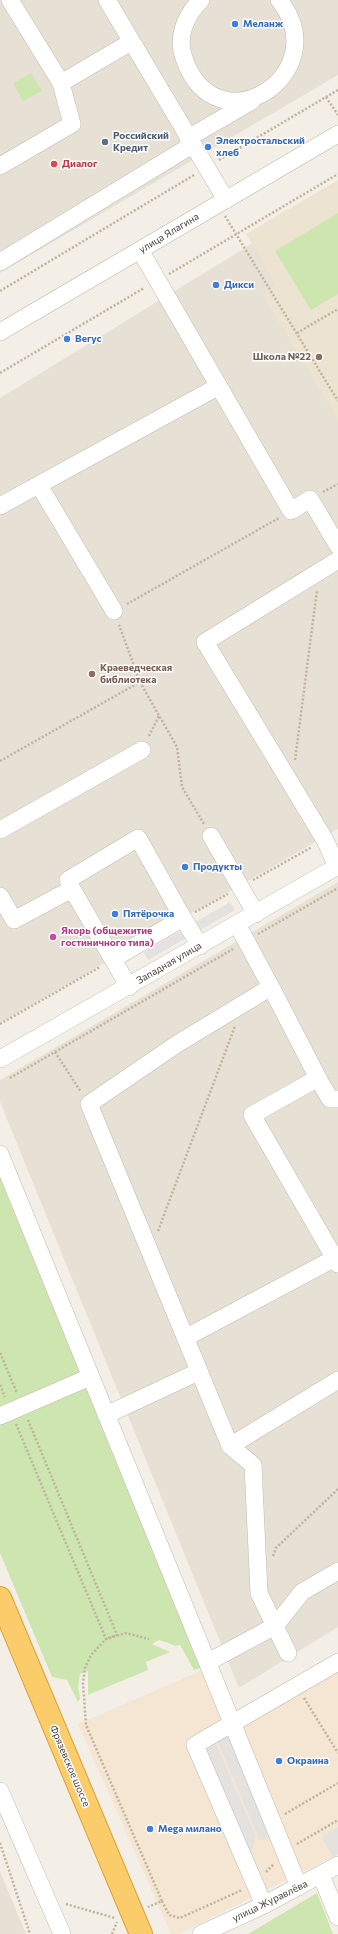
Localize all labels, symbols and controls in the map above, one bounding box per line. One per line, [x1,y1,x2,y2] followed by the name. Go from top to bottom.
[243,18,283,30] place label: Меланж
[230,19,240,29] marker: Меланж
[113,130,169,154] place label: Российский Кредит
[216,135,305,158] place label: Электростальский хлеб
[100,137,110,147] marker: Российский Кредит
[203,142,213,152] marker: Электростальский хлеб
[62,158,97,170] place label: Диалог
[49,159,59,169] marker: Диалог
[137,210,201,256] street label: улица Ялагина
[224,279,254,291] place label: Дикси
[211,280,221,290] marker: Дикси
[75,333,101,345] place label: Вегус
[62,334,72,344] marker: Вегус
[253,351,311,363] place label: Школа №22
[314,352,324,362] marker: Школа №22
[100,662,172,686] place label: Краеведческая библиотека
[87,669,97,679] marker: Краеведческая библиотека
[193,861,242,873] place label: Продукты
[180,862,190,872] marker: Продукты
[123,908,174,920] place label: Пятёрочка
[110,909,120,919] marker: Пятёрочка
[61,925,154,948] place label: Якорь (общежитие гостиничного типа)
[48,932,58,942] marker: Якорь (общежитие гостиничного типа)
[134,940,204,986] street label: Западная улица
[47,1723,93,1809] street label: Фрязевское шоссе
[287,1755,329,1767] place label: Окраина
[274,1756,284,1766] marker: Окраина
[158,1823,222,1835] place label: Mega милано
[145,1824,155,1834] marker: Mega милано
[230,1878,310,1924] street label: улица Журавлёва

